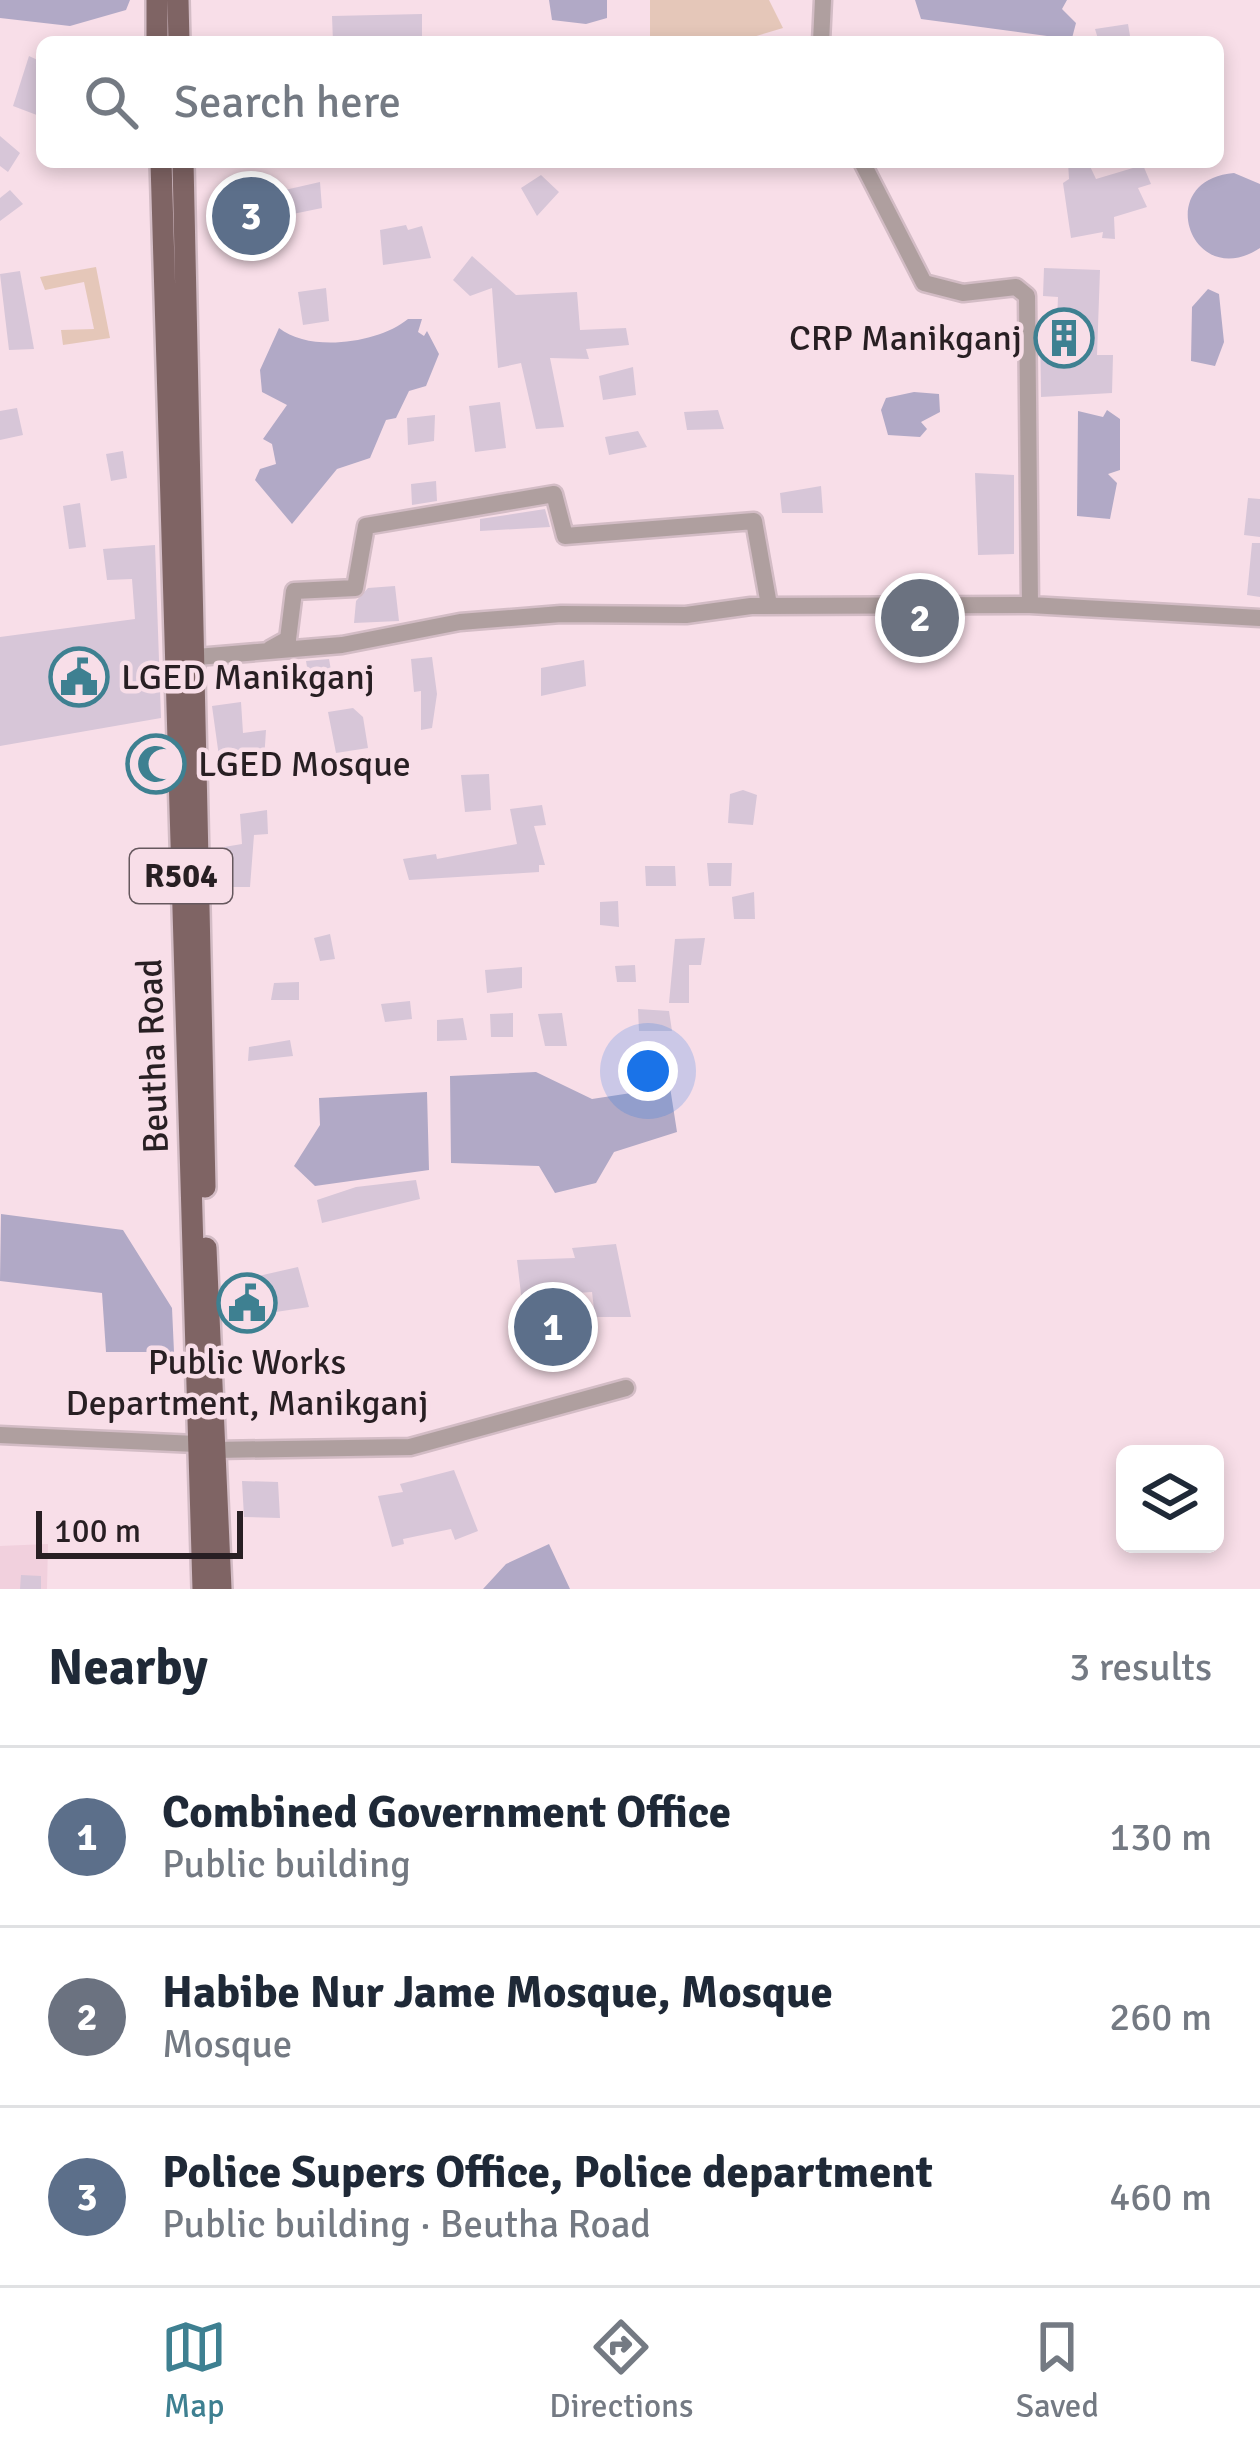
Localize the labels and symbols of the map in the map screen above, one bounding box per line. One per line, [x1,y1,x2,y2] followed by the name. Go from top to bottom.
[212,171,290,261] pin: 3
[1033,307,1095,369] building icon: CRP Manikganj
[789,316,1022,361] place label: CRP Manikganj
[881,573,959,663] pin: 2
[48,646,110,708] public building icon: LGED Manikganj
[121,655,375,700] place label: LGED Manikganj
[125,733,187,795] mosque icon: LGED Mosque
[198,742,411,787] place label: LGED Mosque
[130,849,232,903] road number: R504
[127,958,179,1154] street label: Beutha Road
[618,1041,678,1101] your location
[216,1272,278,1334] public building icon: Public Works Department, Manikganj
[514,1282,592,1372] pin: 1
[65,1340,429,1426] place label: Public Works Department, Manikganj
[36,1505,243,1558] scale bar

